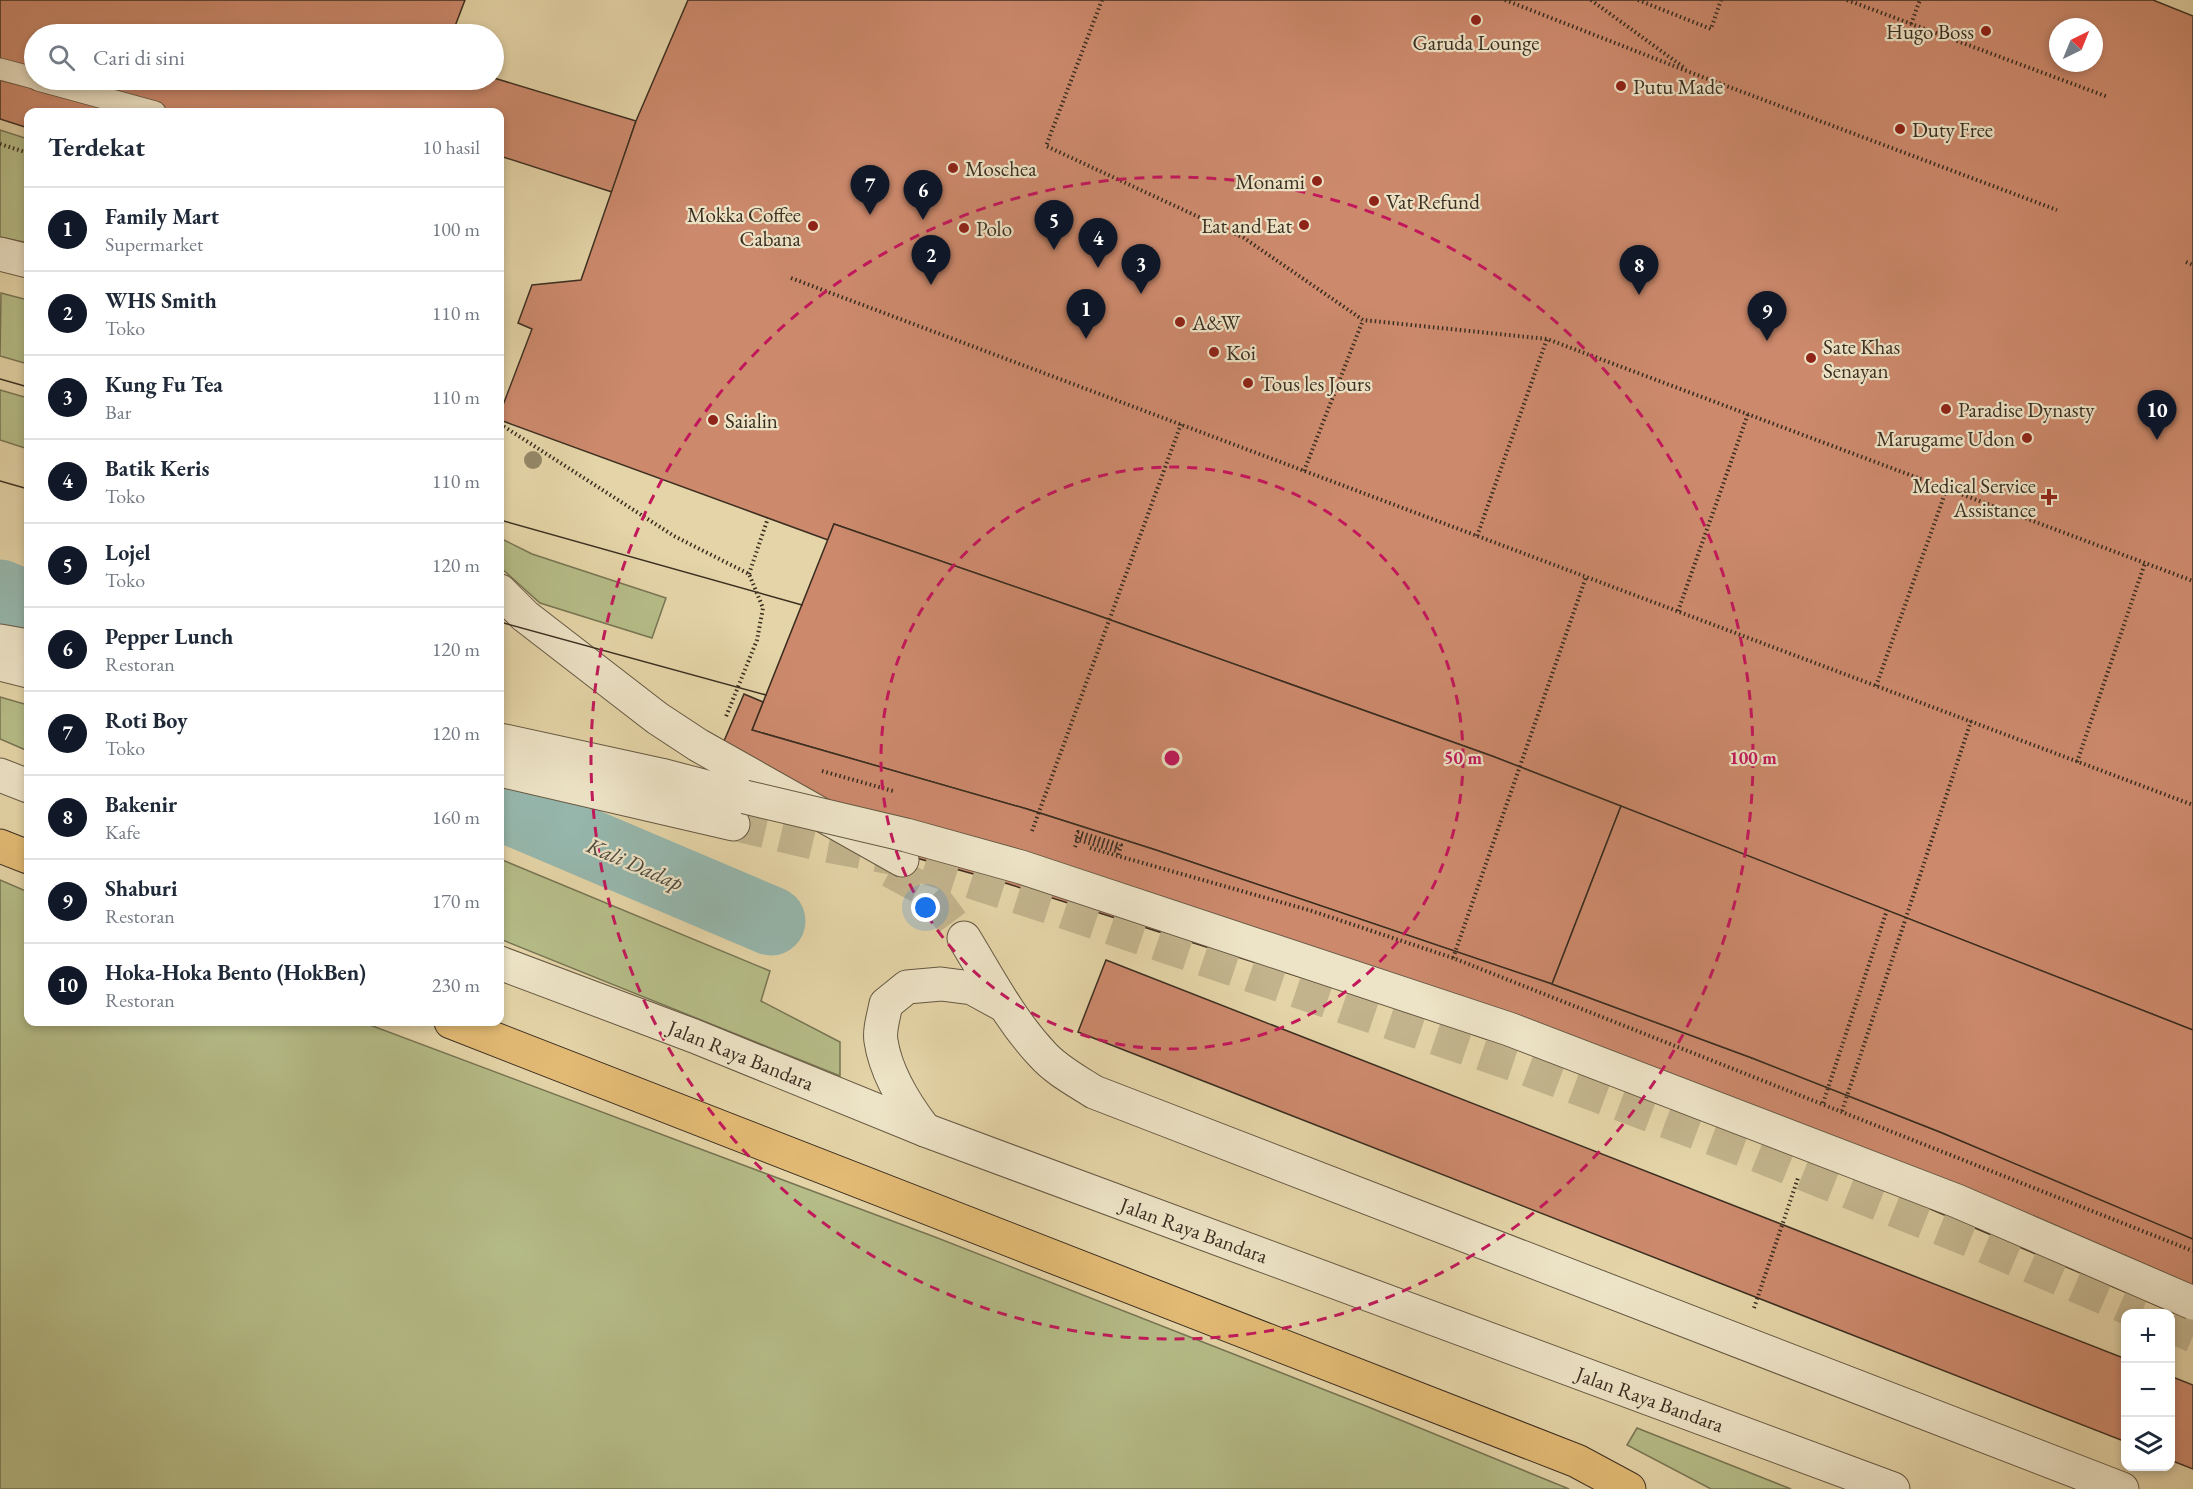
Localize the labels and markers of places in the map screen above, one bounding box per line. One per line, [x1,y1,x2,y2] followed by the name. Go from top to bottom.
[1469,13,1483,27] marker: Garuda Lounge
[1886,18,1974,45] place label: Hugo Boss
[1979,24,1993,38] marker: Hugo Boss
[1412,29,1540,56] place label: Garuda Lounge
[1633,73,1723,100] place label: Putu Made
[1614,79,1628,93] marker: Putu Made
[1912,116,1993,143] place label: Duty Free
[1893,122,1907,136] marker: Duty Free
[965,155,1037,182] place label: Moschea
[946,161,960,175] marker: Moschea
[850,166,890,215] pin: 7
[1235,168,1305,195] place label: Monami
[904,170,942,220] pin: 6
[1310,174,1324,188] marker: Monami
[1386,188,1480,215] place label: Vat Refund
[1367,194,1381,208] marker: Vat Refund
[1034,200,1074,250] pin: 5
[687,201,802,252] place label: Mokka Coffee Cabana
[1201,212,1292,239] place label: Eat and Eat
[976,215,1012,242] place label: Polo
[1078,218,1118,268] pin: 4
[1297,218,1311,232] marker: Eat and Eat
[806,219,820,233] marker: Mokka Coffee Cabana
[957,221,971,235] marker: Polo
[912,236,950,285] pin: 2
[1122,244,1160,294] pin: 3
[1620,246,1658,295] pin: 8
[1066,290,1106,339] pin: 1
[1748,292,1786,341] pin: 9
[1191,309,1241,336] place label: A&W
[1173,315,1187,329] marker: A&W
[1823,333,1901,384] place label: Sate Khas Senayan
[1226,339,1256,366] place label: Koi
[1207,345,1221,359] marker: Koi
[1804,351,1818,365] marker: Sate Khas Senayan
[1260,370,1371,397] place label: Tous les Jours
[1241,376,1255,390] marker: Tous les Jours
[2138,390,2176,440] pin: 10
[1958,396,2095,423] place label: Paradise Dynasty
[1939,402,1953,416] marker: Paradise Dynasty
[725,407,778,434] place label: Saialin
[706,413,720,427] marker: Saialin
[1876,425,2015,452] place label: Marugame Udon
[2020,431,2034,445] marker: Marugame Udon
[1912,472,2036,523] place label: Medical Service Assistance
[2040,488,2058,506] marker: Medical Service Assistance
[1162,748,1182,768] centre of rings

